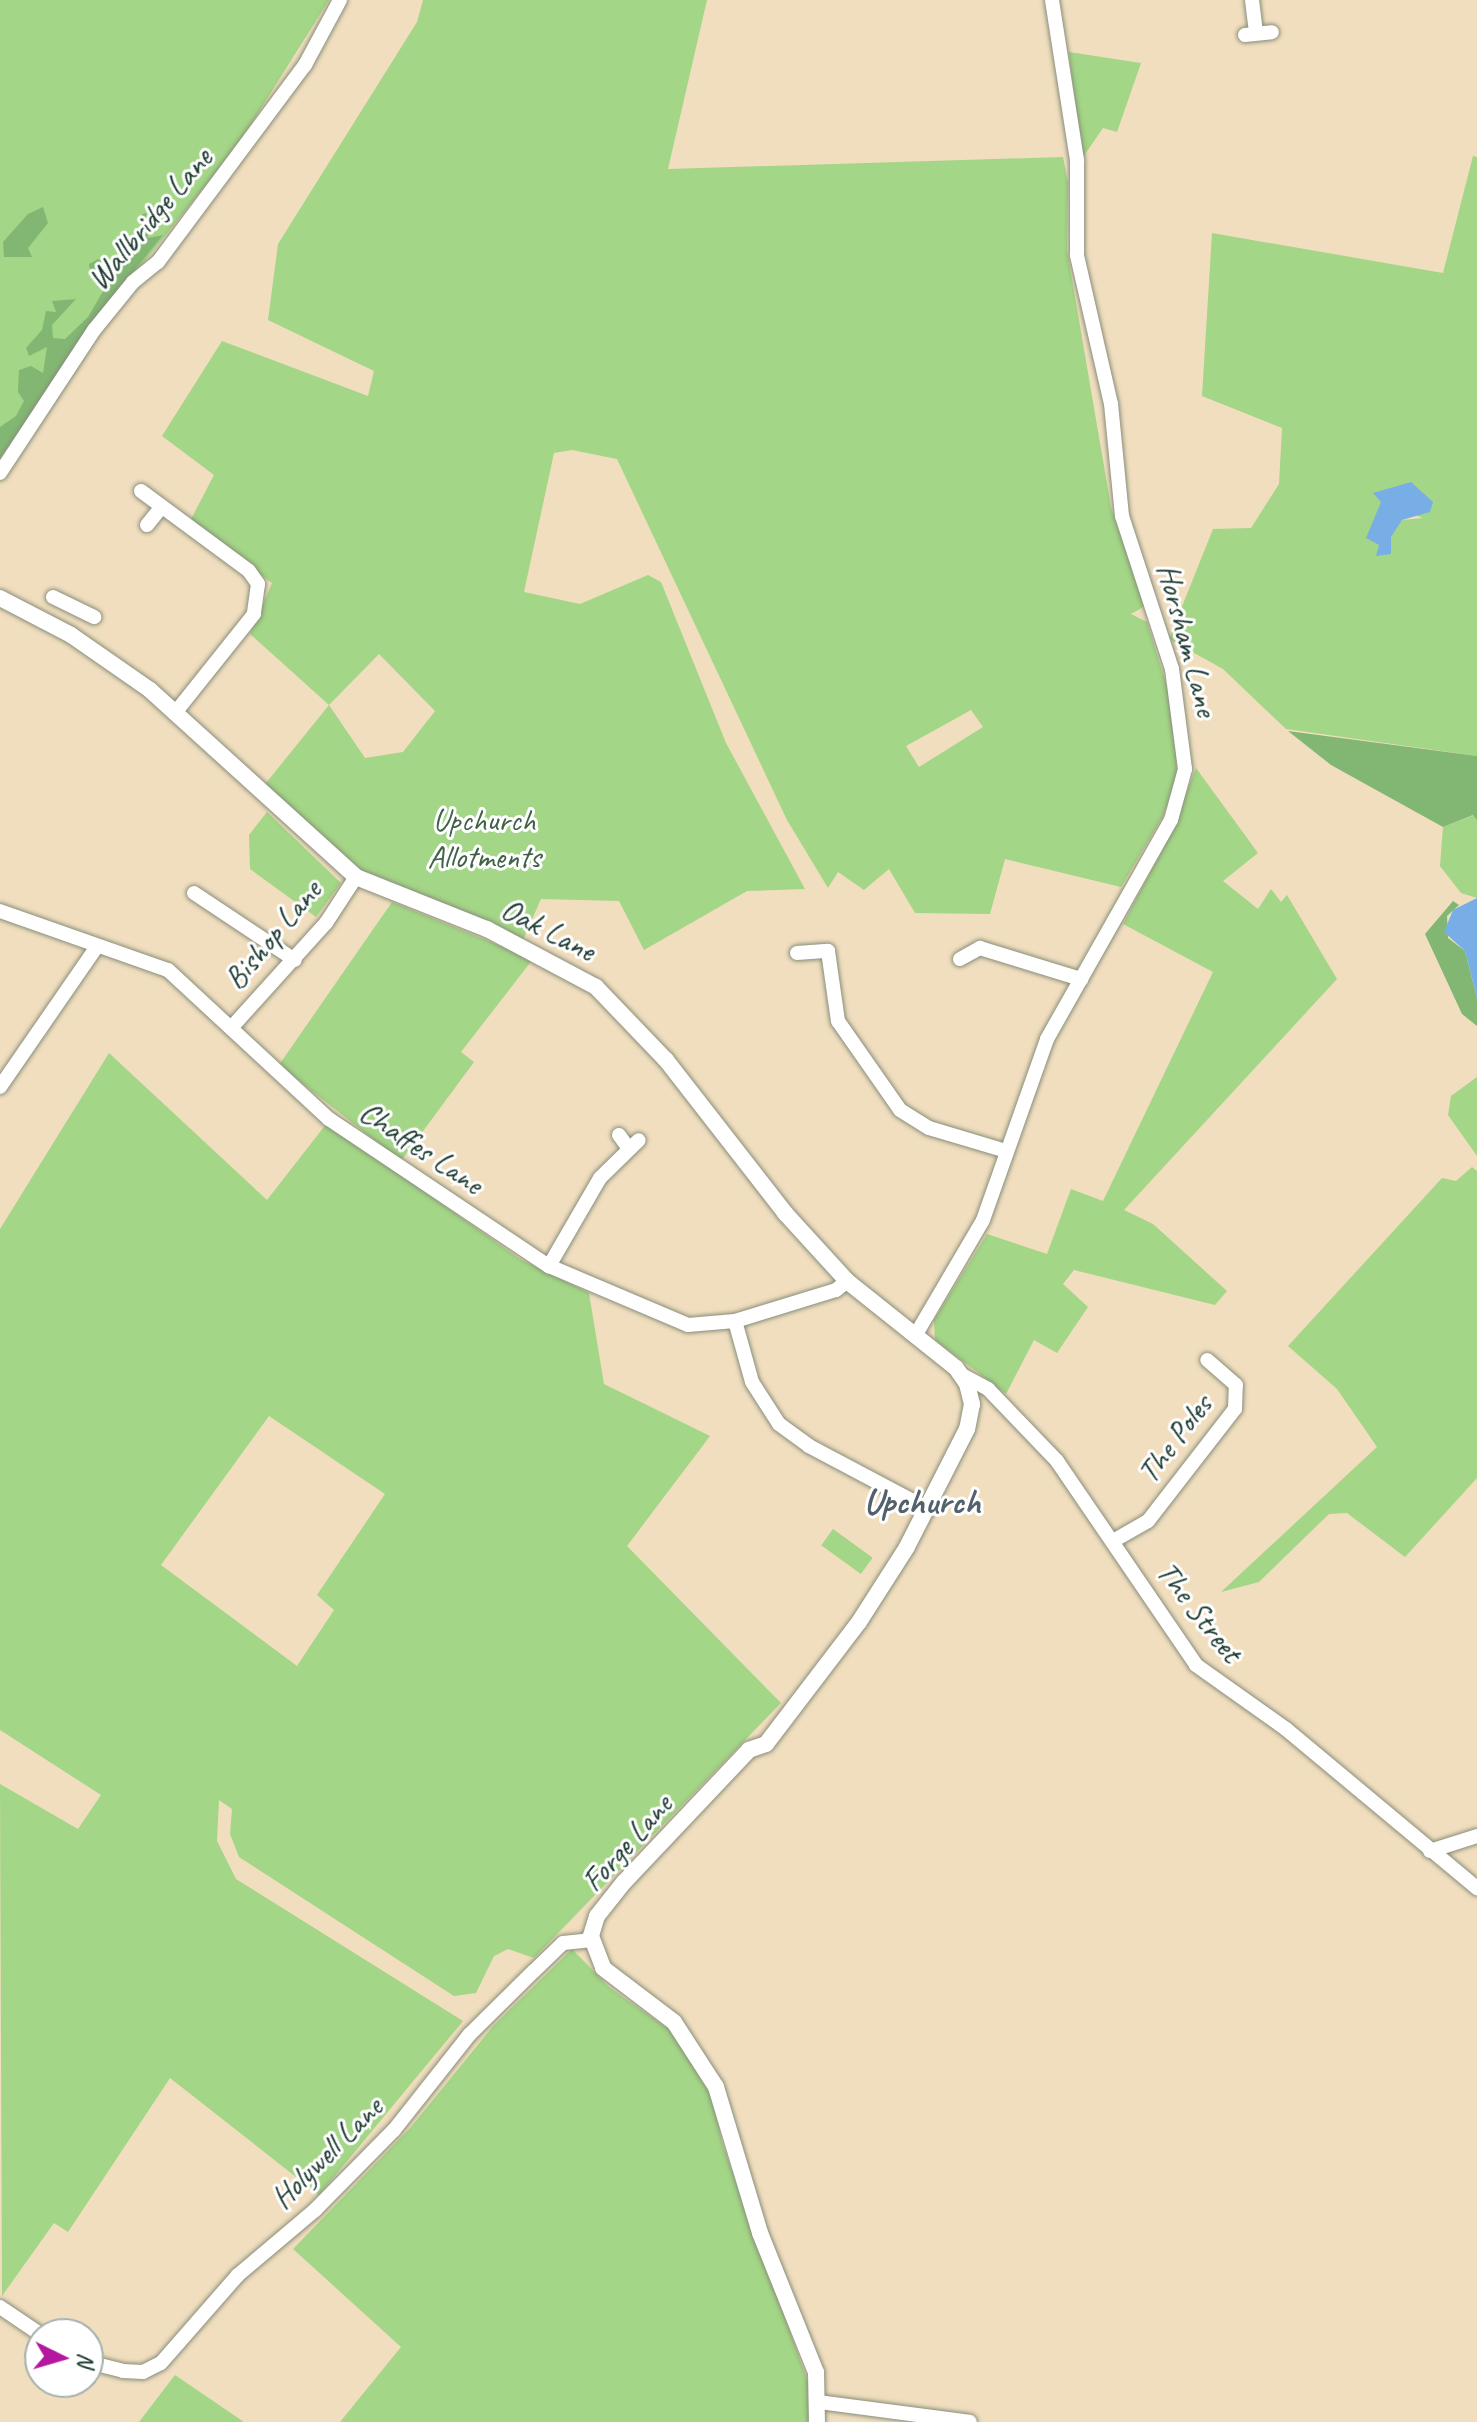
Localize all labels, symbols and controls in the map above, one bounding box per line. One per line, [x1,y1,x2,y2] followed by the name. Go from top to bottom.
[79,140,221,298] street label: Wallbridge Lane
[1148,559,1226,721] street label: Horsham Lane
[428,802,540,877] park label: Upchurch Allotments
[216,872,330,998] street label: Bishop Lane
[494,890,602,970] street label: Oak Lane
[352,1093,490,1203] street label: Chaffes Lane
[1130,1387,1220,1491] street label: The Poles
[864,1480,980,1524] district label: Upchurch
[1148,1554,1250,1670] street label: The Street
[573,1786,681,1900] street label: Forge Lane
[263,2089,391,2217] street label: Holywell Lane
[24,2318,104,2398] north arrow
[71,2352,100,2368] text: N

